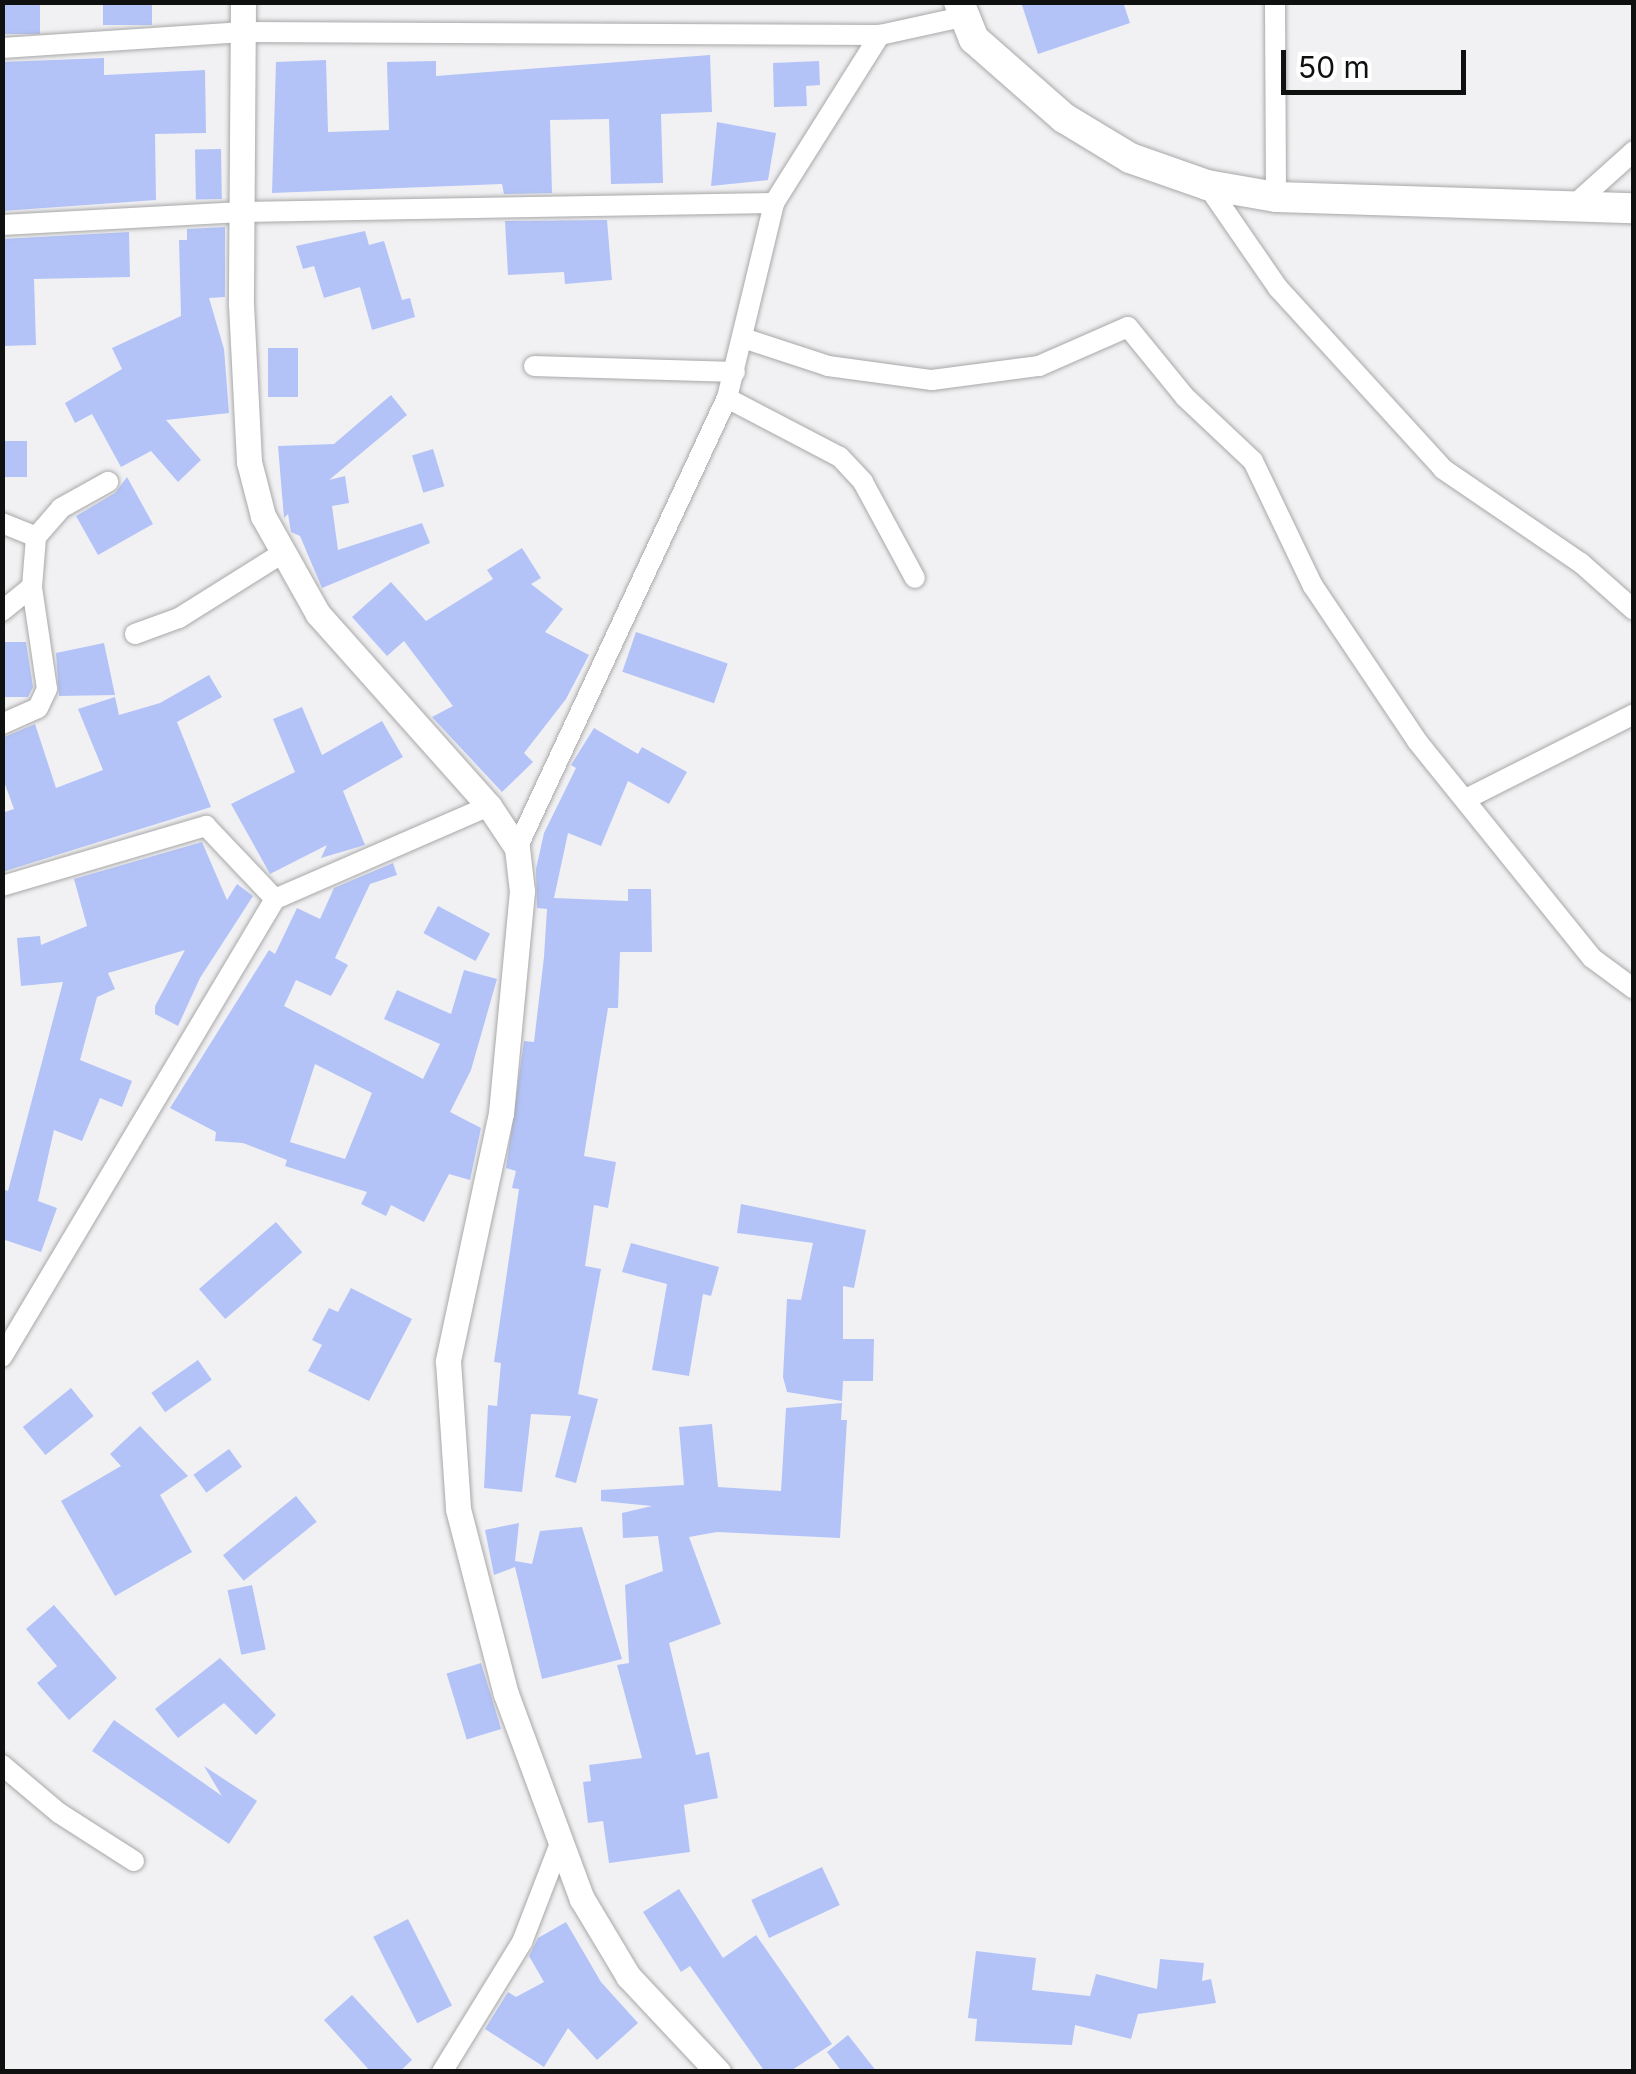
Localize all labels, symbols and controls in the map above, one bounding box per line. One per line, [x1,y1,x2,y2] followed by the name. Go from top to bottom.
[1286,30,1471,92] scale bar
[1298,49,1370,85] text: 50 m

